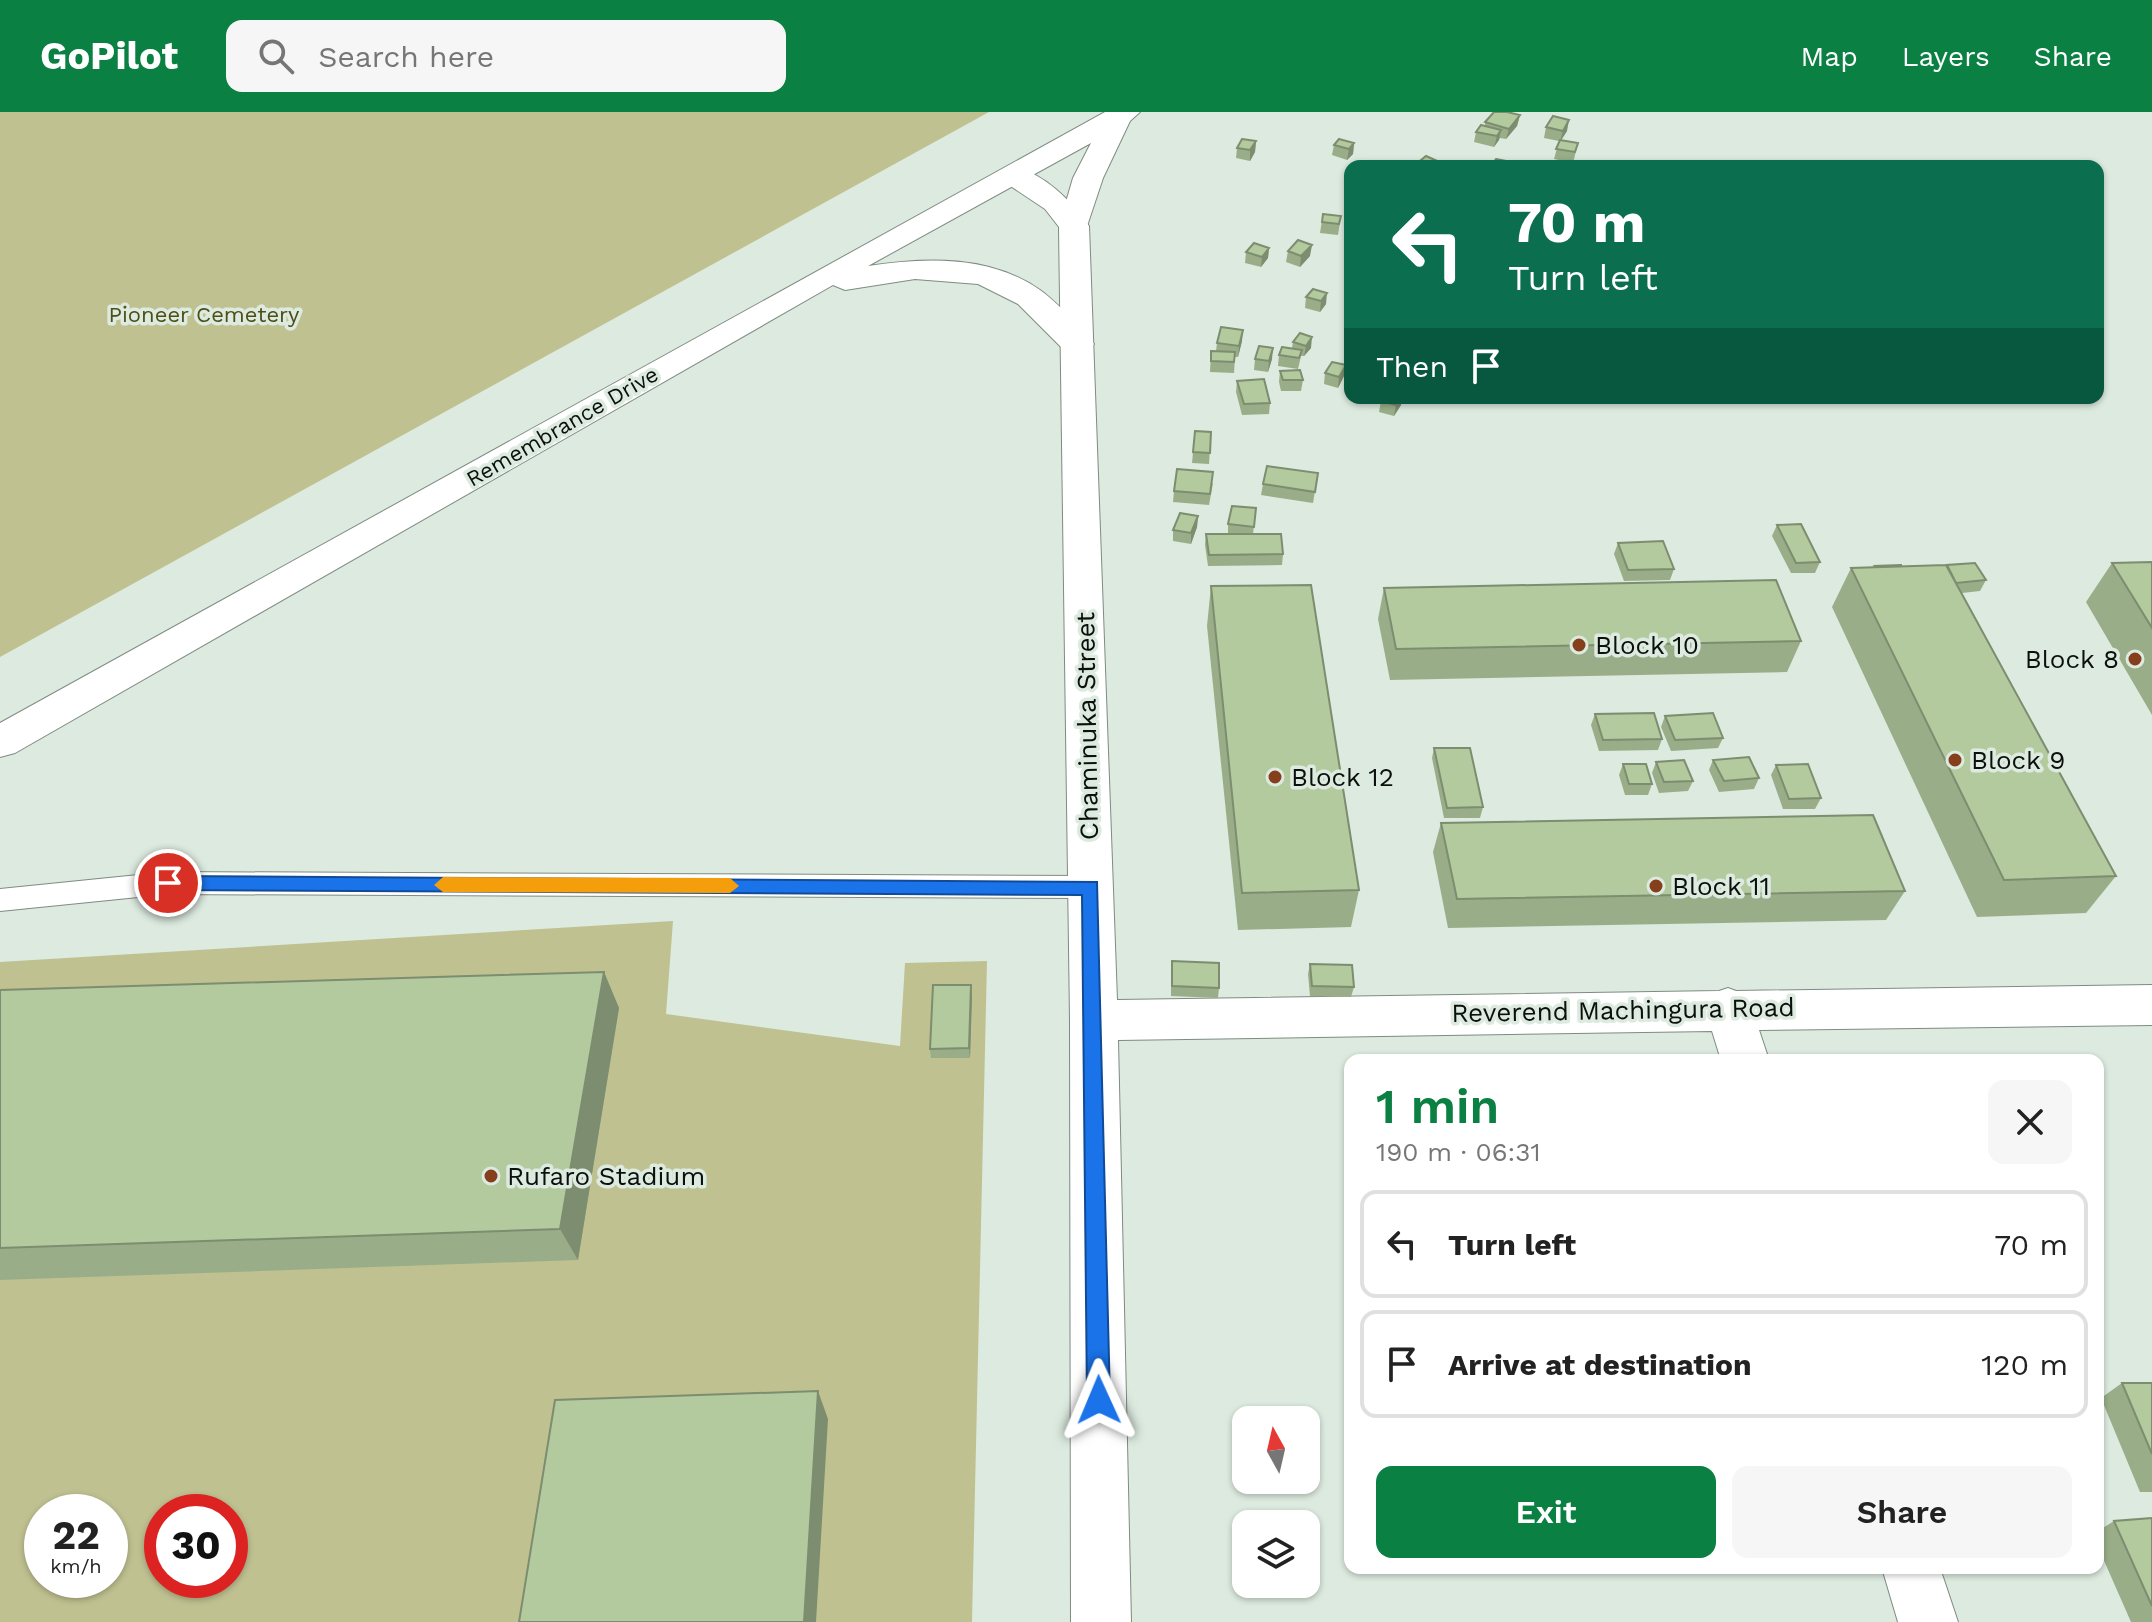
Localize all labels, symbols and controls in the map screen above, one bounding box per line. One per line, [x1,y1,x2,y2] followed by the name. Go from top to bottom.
[226,20,786,92] search box
[40,34,178,78] text: GoPilot
[254,34,298,78] icon: search
[318,39,494,74] text: Search here
[1801,40,1858,73] text: Map
[1902,40,1990,73] text: Layers
[2034,40,2112,73] text: Share
[1508,190,1645,256] text: 70 m
[1376,192,1480,296] icon: left
[1508,257,1658,299] text: Turn left
[109,302,300,327] park label: Pioneer Cemetery
[1464,344,1508,388] icon: arrive
[1376,349,1448,384] text: Then
[462,361,663,492] street label: Remembrance Drive
[1070,612,1104,840] street label: Chaminuka Street
[1595,630,1699,660] place label: Block 10
[1570,636,1588,654] marker: Block 10
[2025,644,2119,674] place label: Block 8
[2126,650,2144,668] marker: Block 8
[1971,745,2065,775] place label: Block 9
[1946,751,1964,769] marker: Block 9
[1291,762,1394,792] place label: Block 12
[1266,768,1284,786] marker: Block 12
[134,849,202,917] pin
[146,861,190,905] icon: arrive
[1672,871,1770,901] place label: Block 11
[1647,877,1665,895] marker: Block 11
[1451,992,1795,1028] street label: Reverend Machingura Road
[1376,1078,1499,1135] text: 1 min
[1988,1080,2072,1164] button: close
[1376,1137,1541,1167] text: 190 m · 06:31
[507,1161,705,1191] place label: Rufaro Stadium
[482,1167,500,1185] marker: Rufaro Stadium
[1380,1222,1424,1266] icon: left
[1448,1227,1576,1262] text: Turn left
[1994,1227,2068,1262] text: 70 m
[1380,1342,1424,1386] icon: arrive
[1448,1347,1752,1382] text: Arrive at destination
[1981,1347,2068,1382] text: 120 m
[1057,1358,1141,1442] position arrow
[1232,1406,1320,1494] north arrow
[1232,1406,1320,1598] map controls
[1376,1466,1716,1558] button: Exit
[1732,1466,2072,1558] button: Share
[144,1494,248,1598] speed limit sign: 30
[1232,1510,1320,1598] button: layers
[52,1512,100,1559] text: 22
[50,1554,102,1578] text: km/h

